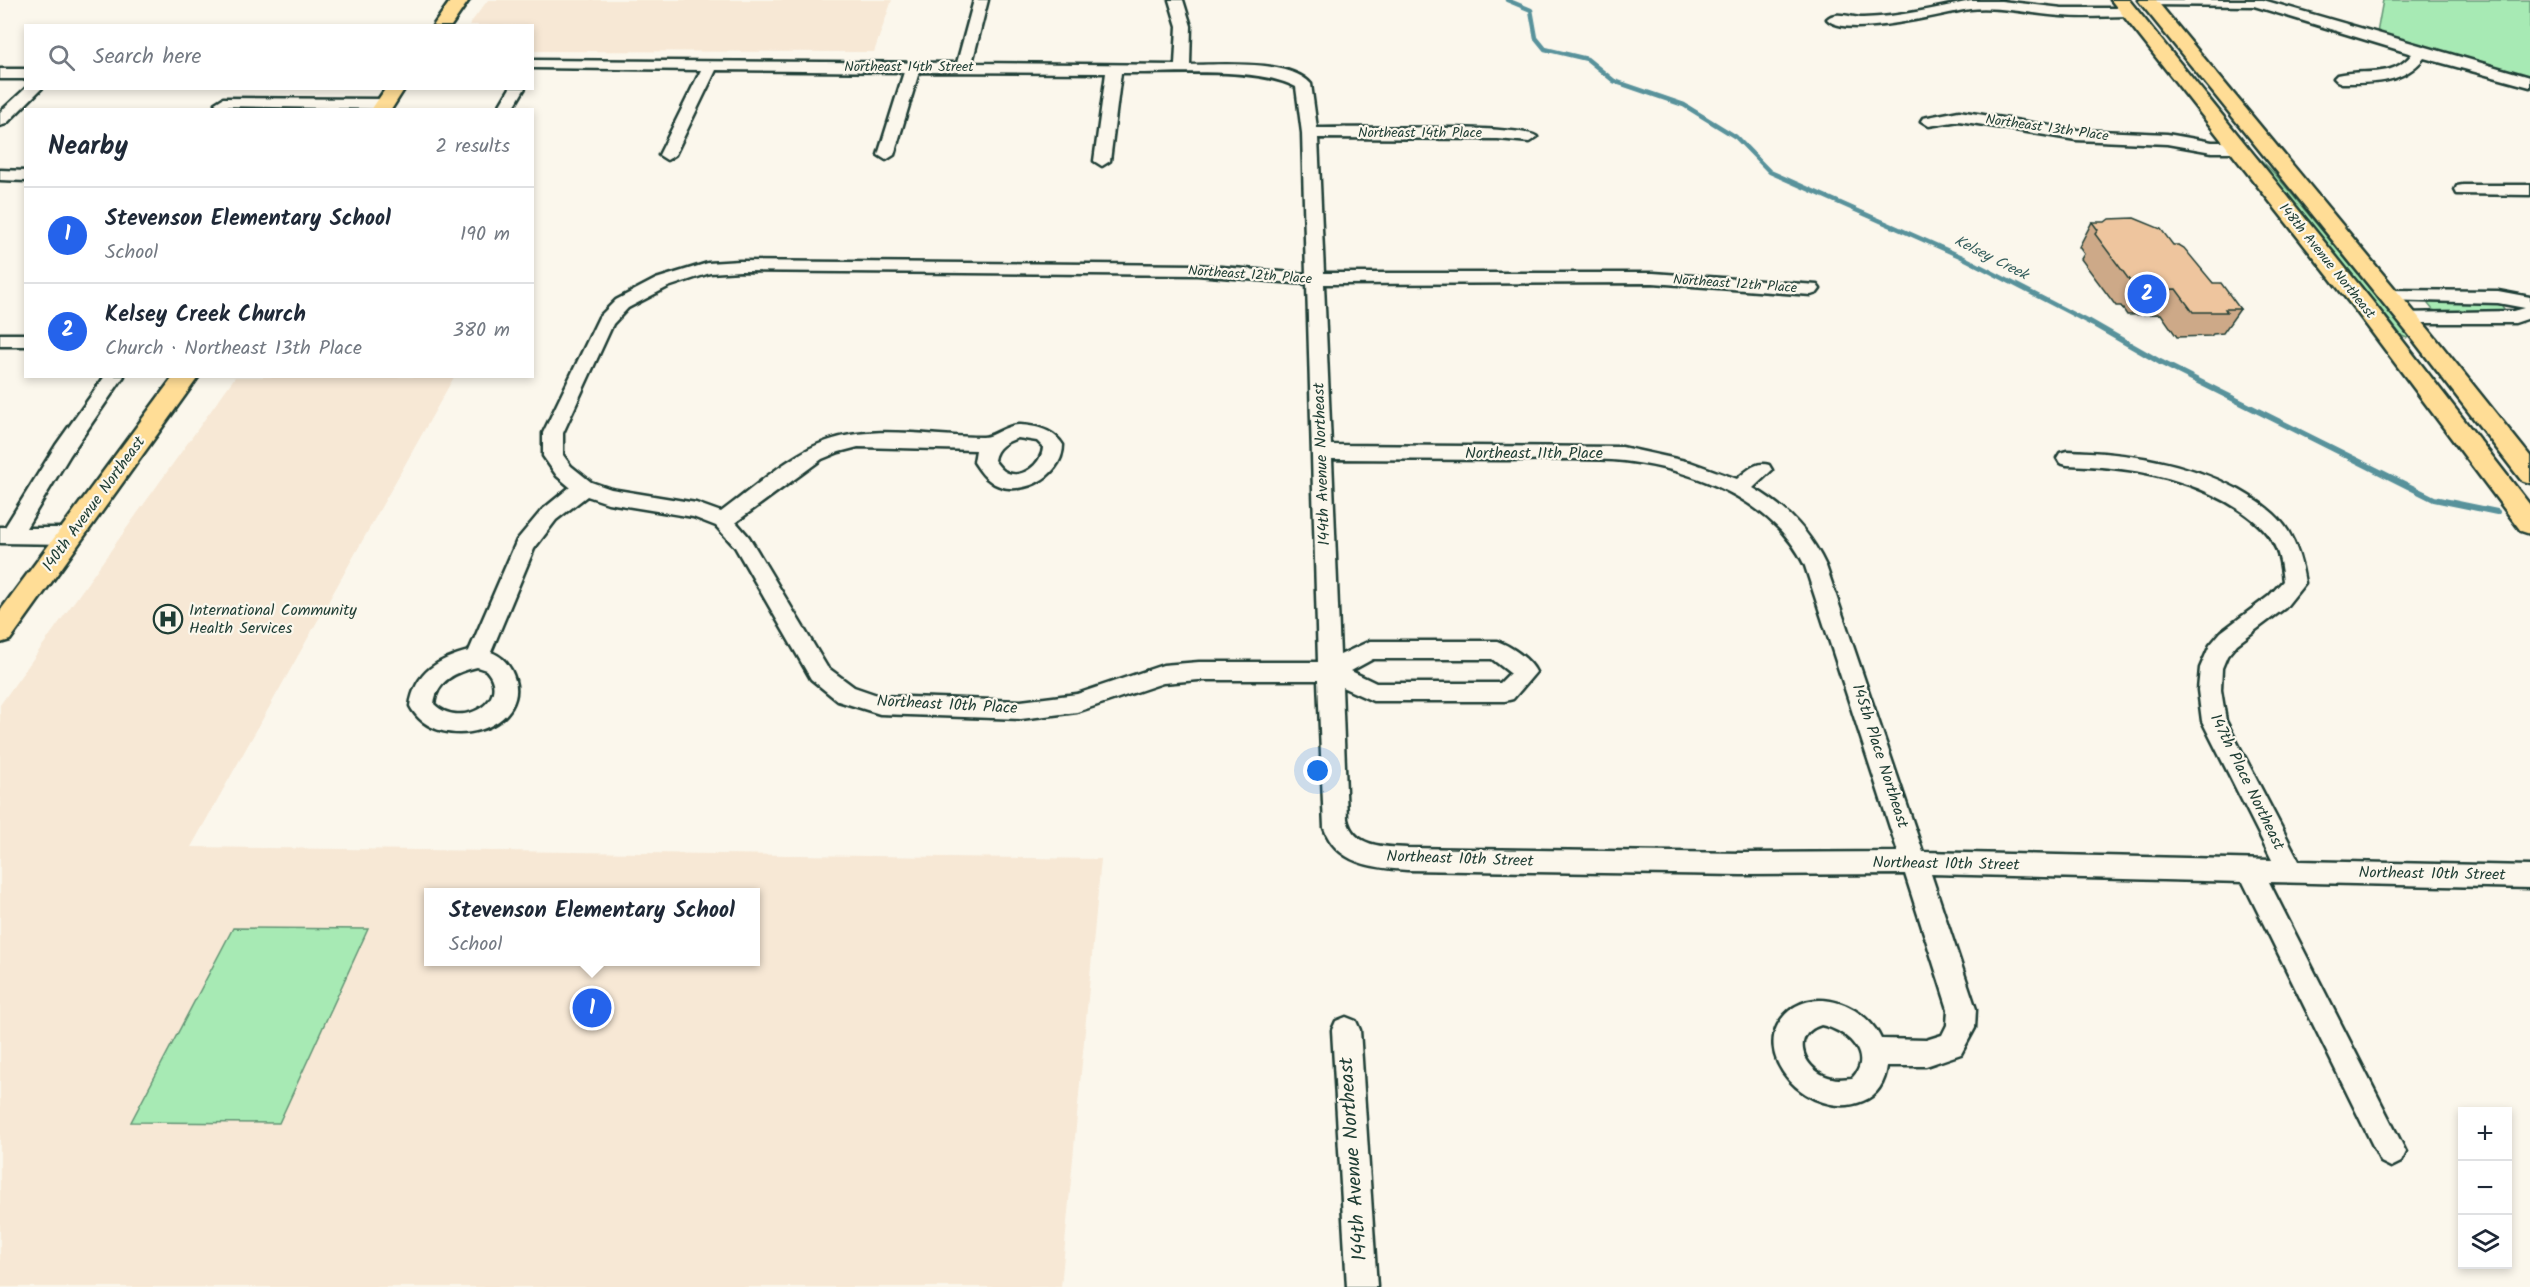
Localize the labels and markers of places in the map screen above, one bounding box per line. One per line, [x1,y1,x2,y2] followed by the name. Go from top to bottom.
[2128,272,2166,316] pin: 2
[189,598,357,641] place label: International Community Health Services
[152,603,184,635] hospital icon: International Community Health Services
[572,986,612,1030] pin: 1

